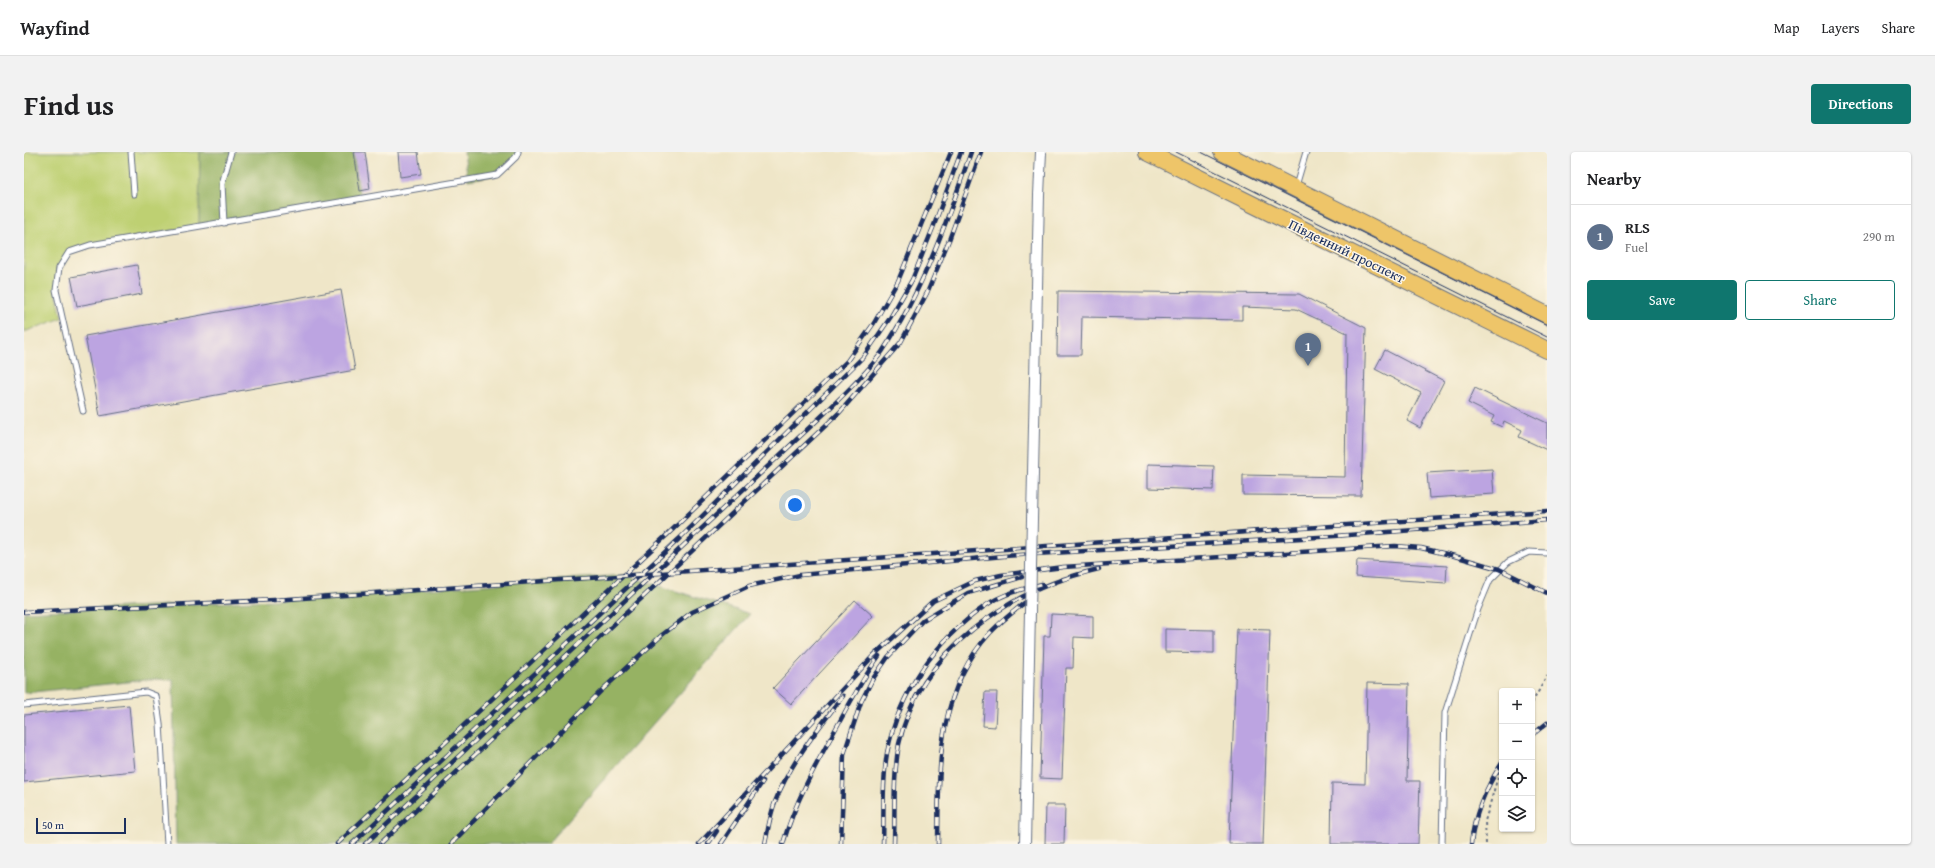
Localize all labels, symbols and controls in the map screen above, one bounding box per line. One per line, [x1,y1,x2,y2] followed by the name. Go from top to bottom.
[20,14,90,42] text: Wayfind
[1774,18,1800,38] text: Map
[1822,18,1860,38] text: Layers
[1882,18,1915,38] text: Share
[24,84,114,125] text: Find us
[1811,84,1911,124] button: Directions
[1587,166,1641,191] text: Nearby
[1285,214,1409,288] street label: Південний проспект
[1625,217,1650,238] text: RLS
[1597,227,1603,246] text: 1
[1863,227,1895,246] text: 290 m
[1625,238,1648,257] text: Fuel
[1587,280,1737,320] button: Save
[1745,280,1895,320] button: Share
[1295,333,1321,366] pin: 1
[785,495,805,515] your location
[1499,688,1535,832] map controls
[1499,688,1535,724] button: +
[1499,724,1535,760] button: −
[1499,760,1535,796] button: locate
[1499,796,1535,832] button: layers
[36,816,126,835] scale bar
[42,817,64,833] text: 50 m

